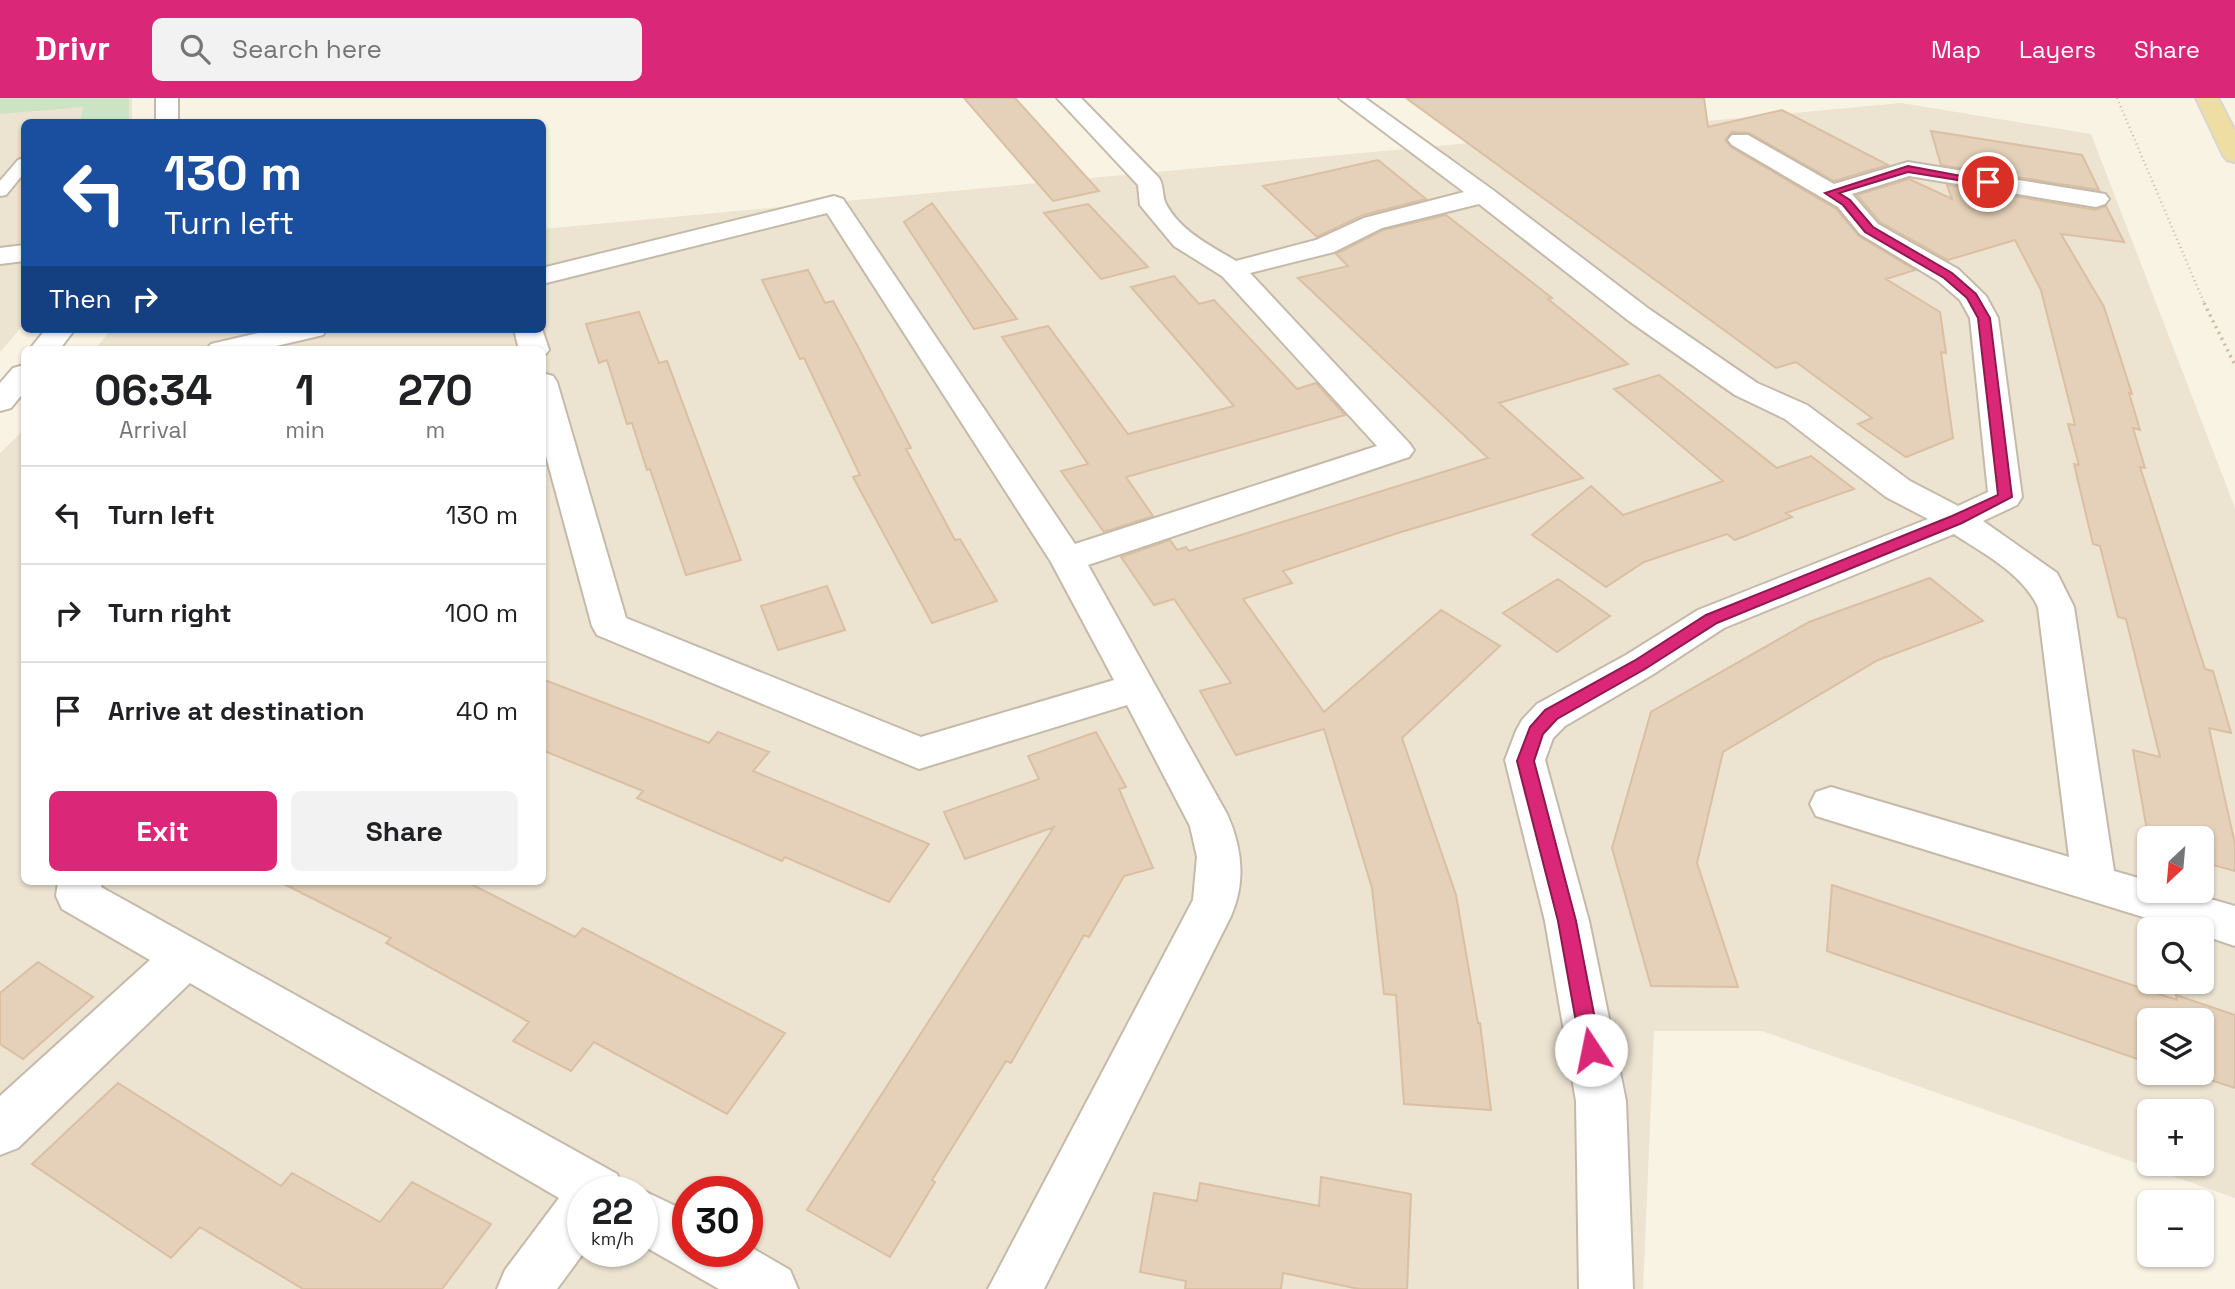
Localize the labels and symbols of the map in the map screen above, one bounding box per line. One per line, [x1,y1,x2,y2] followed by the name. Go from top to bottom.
[1958,152,2018,212] pin
[2137,826,2214,903] north arrow
[1554,1013,1628,1087] position arrow
[672,1176,763,1267] speed limit sign: 30

